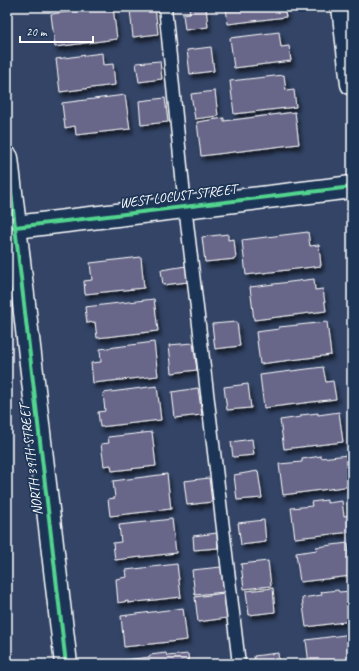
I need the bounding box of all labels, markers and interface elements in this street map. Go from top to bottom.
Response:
scale bar [20,18,93,44]
text: 20 m [26,24,48,40]
street label: WEST LOCUST STREET [119,180,241,212]
street label: NORTH 39TH STREET [15,400,46,516]

